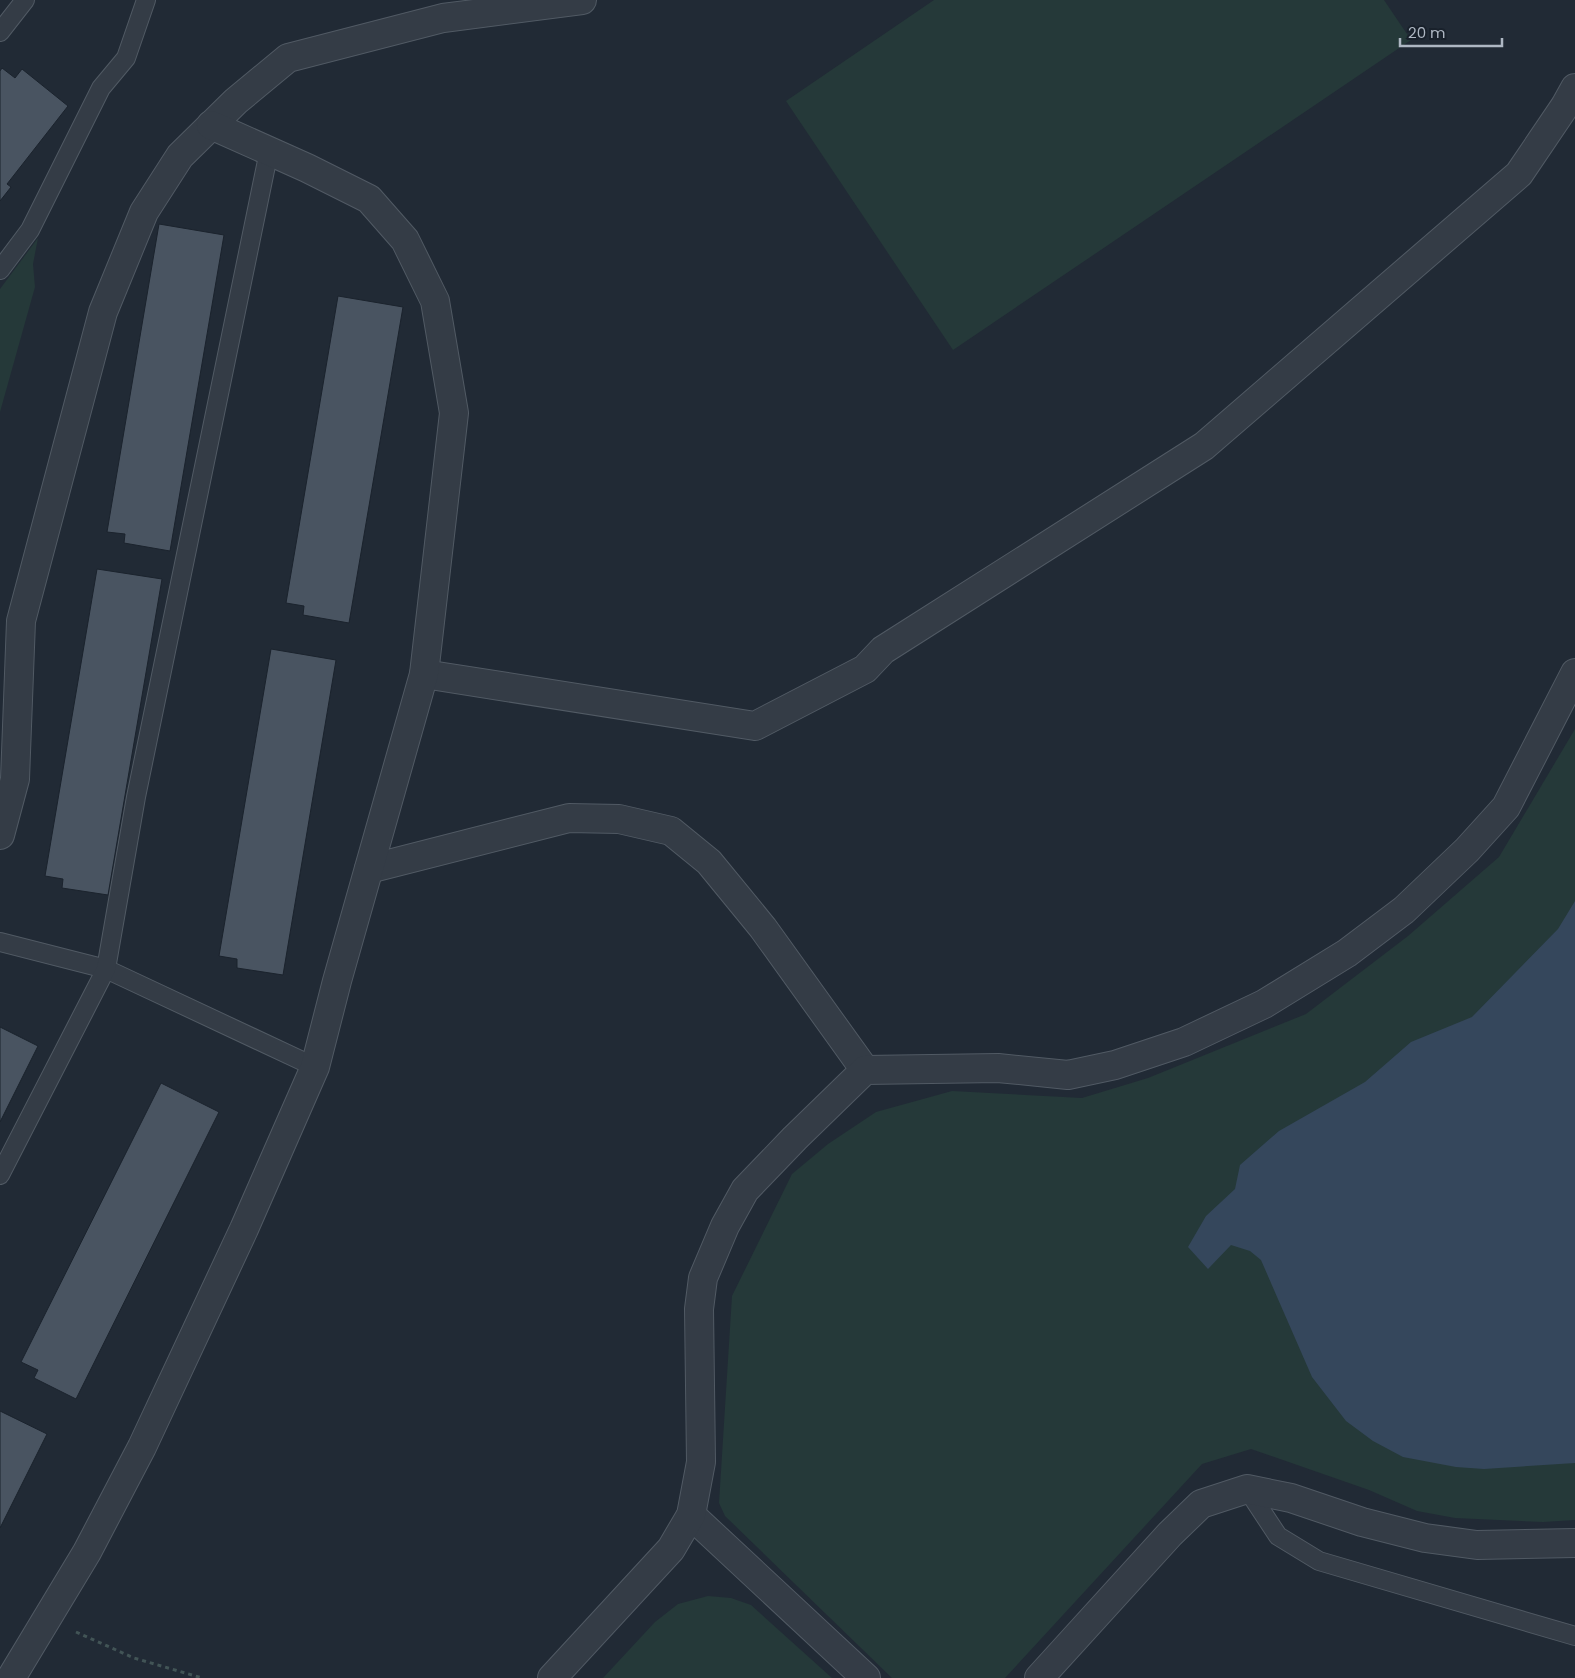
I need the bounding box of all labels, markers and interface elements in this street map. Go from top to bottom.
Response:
scale bar [1400,15,1502,47]
text: 20 m [1408,22,1446,43]

